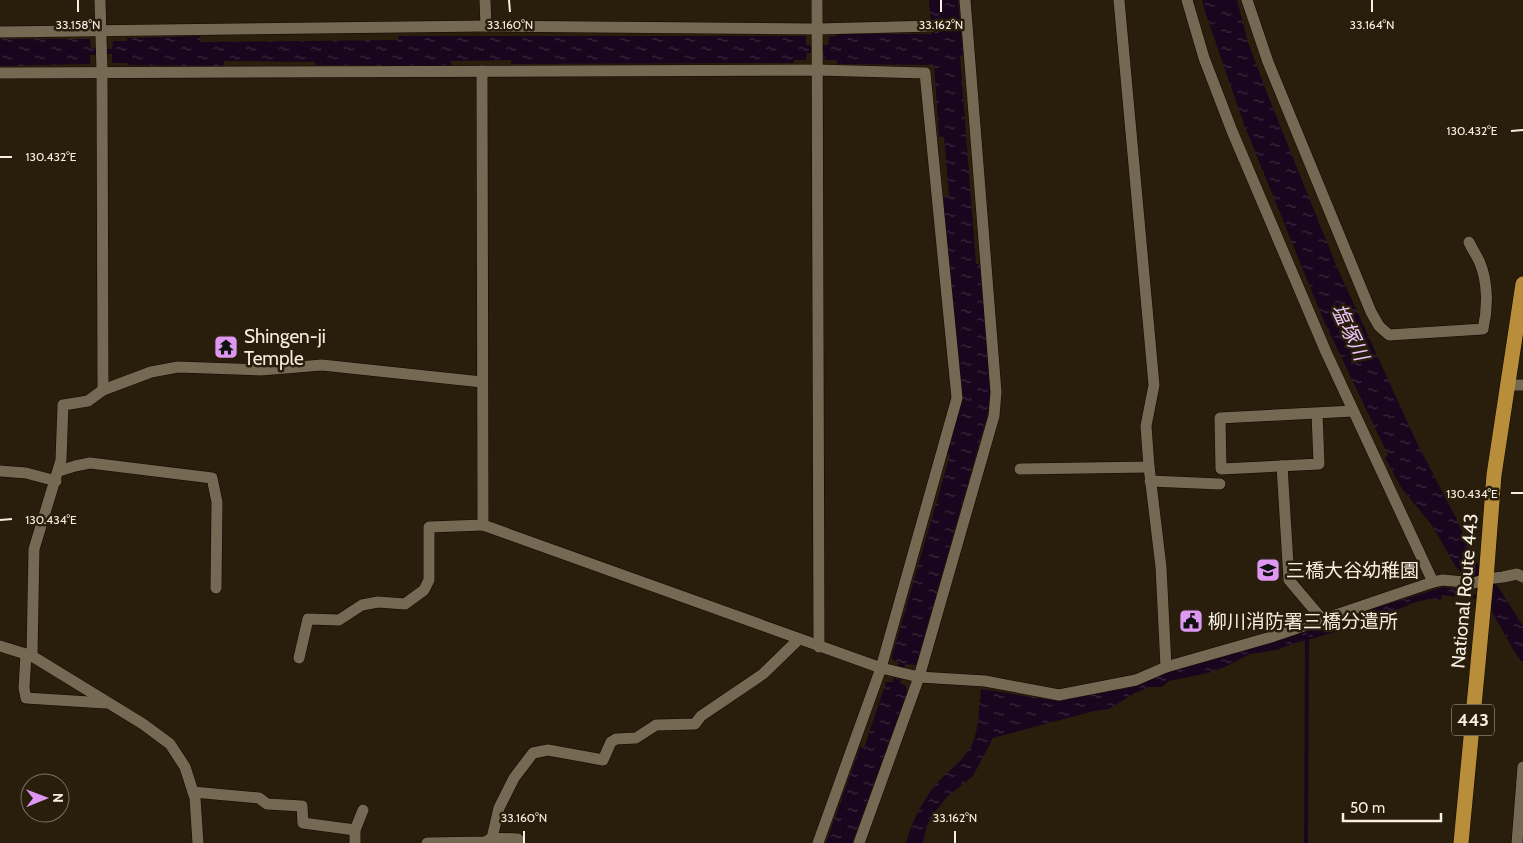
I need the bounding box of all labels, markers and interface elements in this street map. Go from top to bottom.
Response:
text: 33.158°N [56,17,100,32]
text: 33.160°N [487,17,533,32]
text: 33.162°N [919,17,963,32]
text: 33.164°N [1350,17,1394,32]
text: 130.432°E [1447,123,1498,138]
text: 130.432°E [26,149,77,164]
water label: 塩塚川 [1326,300,1374,366]
place label: Shingen-ji Temple [244,325,326,370]
temple icon: Shingen-ji Temple [213,334,239,360]
text: 130.434°E [1446,486,1498,501]
text: 130.434°E [25,512,77,527]
street label: National Route 443 [1446,513,1483,670]
school or university icon: 三橋大谷幼稚園 [1255,557,1281,583]
place label: 三橋大谷幼稚園 [1286,559,1419,582]
public building icon: 柳川消防署三橋分遣所 [1178,608,1204,634]
place label: 柳川消防署三橋分遣所 [1208,610,1398,633]
road number: 443 [1452,704,1494,736]
north arrow [20,773,70,823]
scale bar [1343,790,1440,822]
text: N [49,793,67,803]
text: 50 m [1350,799,1385,817]
text: 33.160°N [501,810,547,825]
text: 33.162°N [933,810,977,825]

